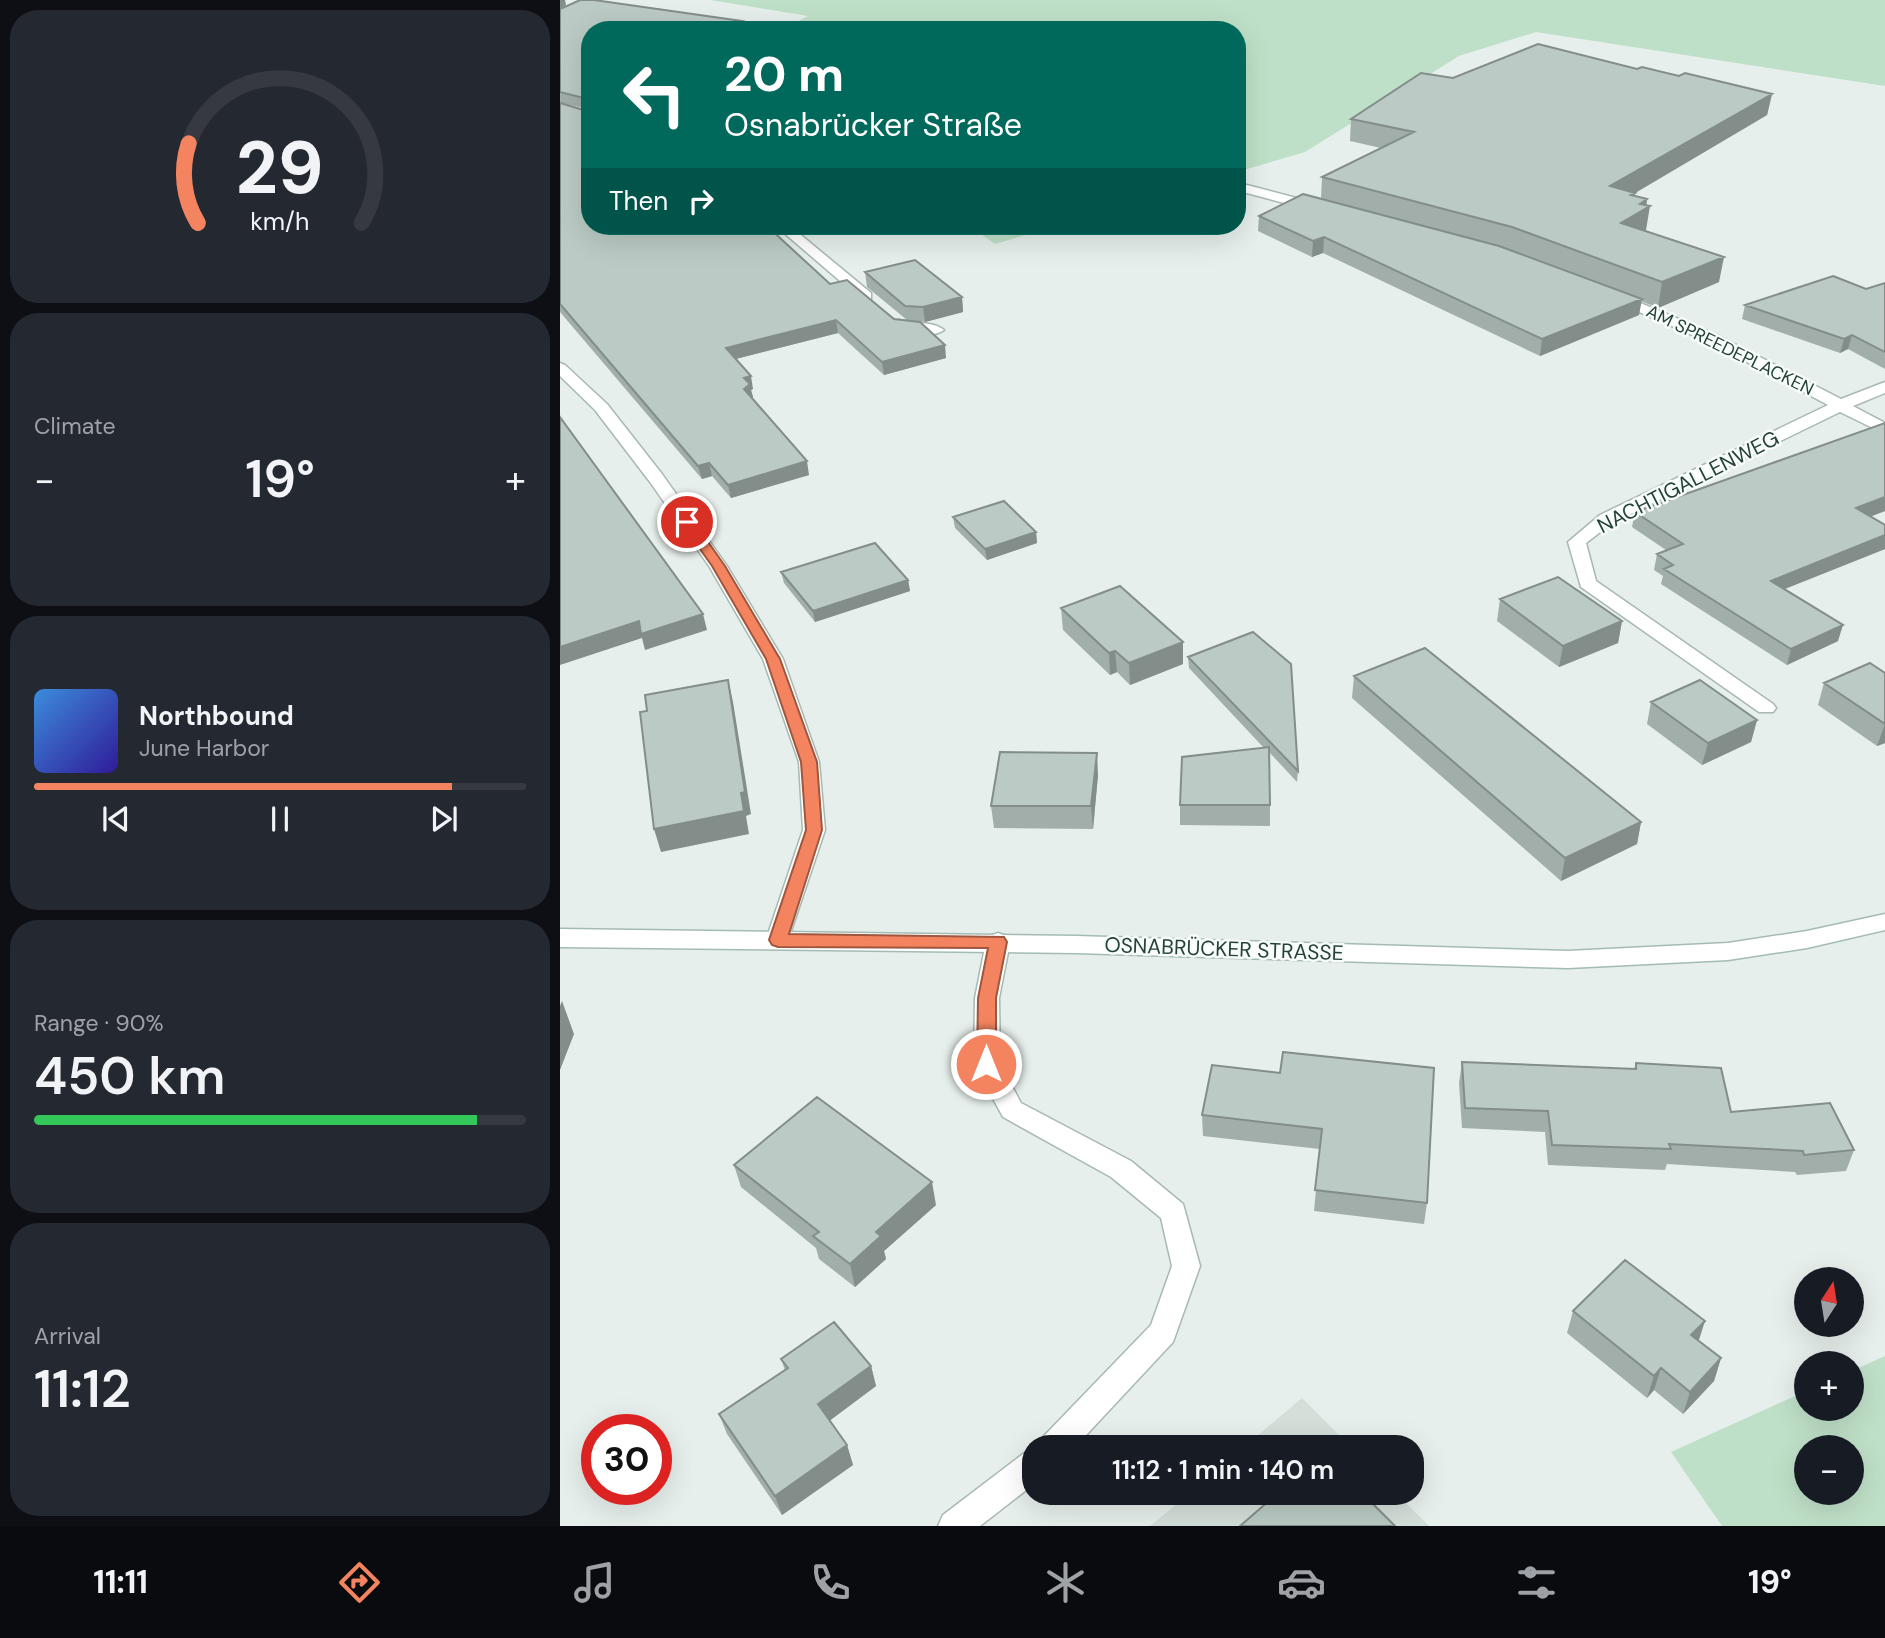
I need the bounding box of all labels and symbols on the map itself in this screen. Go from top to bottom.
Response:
street label: AM SPREEDEPLACKEN [1642,299,1818,401]
street label: NACHTIGALLENWEG [1592,424,1784,540]
pin [657,492,717,552]
street label: OSNABRÜCKER STRASSE [1104,931,1344,967]
position arrow [949,1027,1023,1101]
north arrow [1794,1267,1864,1337]
speed limit sign: 30 [581,1414,672,1505]

